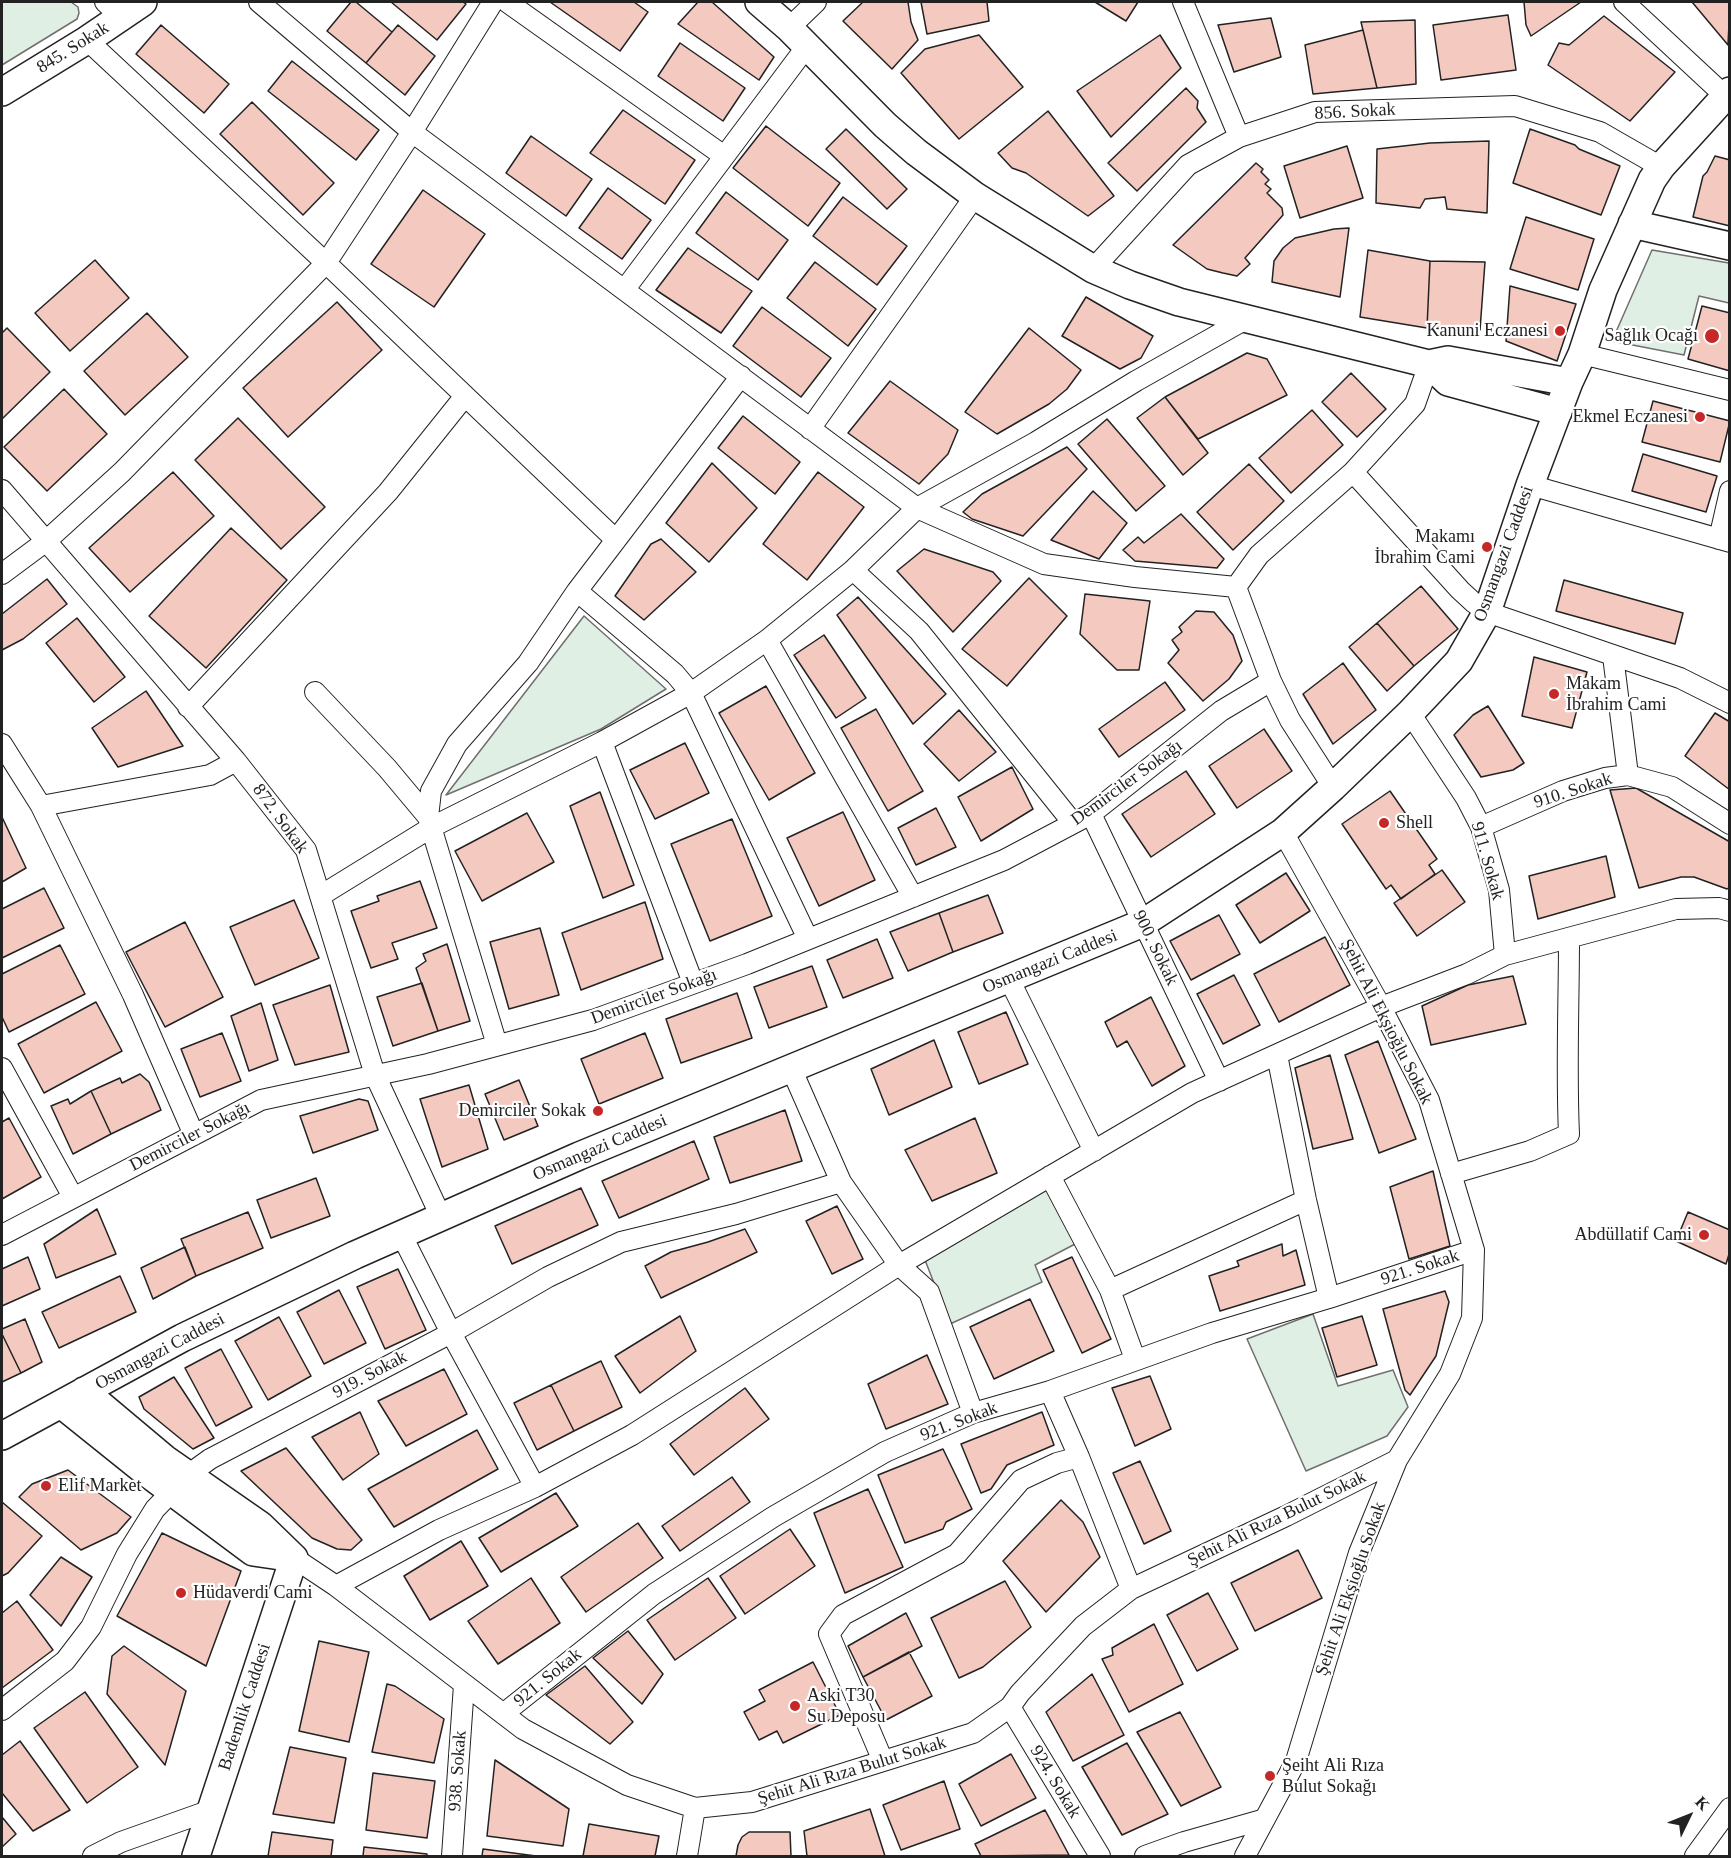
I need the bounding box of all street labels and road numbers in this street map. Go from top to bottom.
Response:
street label: 845. Sokak [33,17,113,79]
street label: 856. Sokak [1314,99,1396,125]
street label: Osmangazi Caddesi [1469,483,1539,625]
street label: Demirciler Sokağı [1067,735,1187,831]
street label: 910. Sokak [1531,768,1615,814]
street label: 872. Sokak [247,780,313,858]
street label: 911. Sokak [1466,819,1508,903]
street label: 900. Sokak [1128,907,1182,989]
street label: Osmangazi Caddesi [979,925,1121,999]
street label: Şehit Ali Ekşioğlu Sokak [1335,936,1437,1108]
street label: Demirciler Sokağı [588,964,720,1030]
street label: Demirciler Sokağı [126,1097,254,1177]
street label: Osmangazi Caddesi [530,1110,670,1186]
street label: 921. Sokak [1378,1245,1462,1291]
street label: Osmangazi Caddesi [92,1309,228,1395]
street label: 919. Sokak [329,1346,411,1404]
street label: 921. Sokak [917,1397,1001,1447]
street label: Şehit Ali Rıza Bulut Sokak [1184,1466,1370,1572]
street label: Şehit Ali Ekşioğlu Sokak [1311,1499,1391,1679]
street label: Bademlik Caddesi [214,1641,276,1773]
street label: 921. Sokak [510,1644,586,1712]
street label: 938. Sokak [444,1730,472,1812]
street label: Şehit Ali Rıza Bulut Sokak [755,1732,949,1810]
street label: 924. Sokak [1025,1742,1085,1822]

